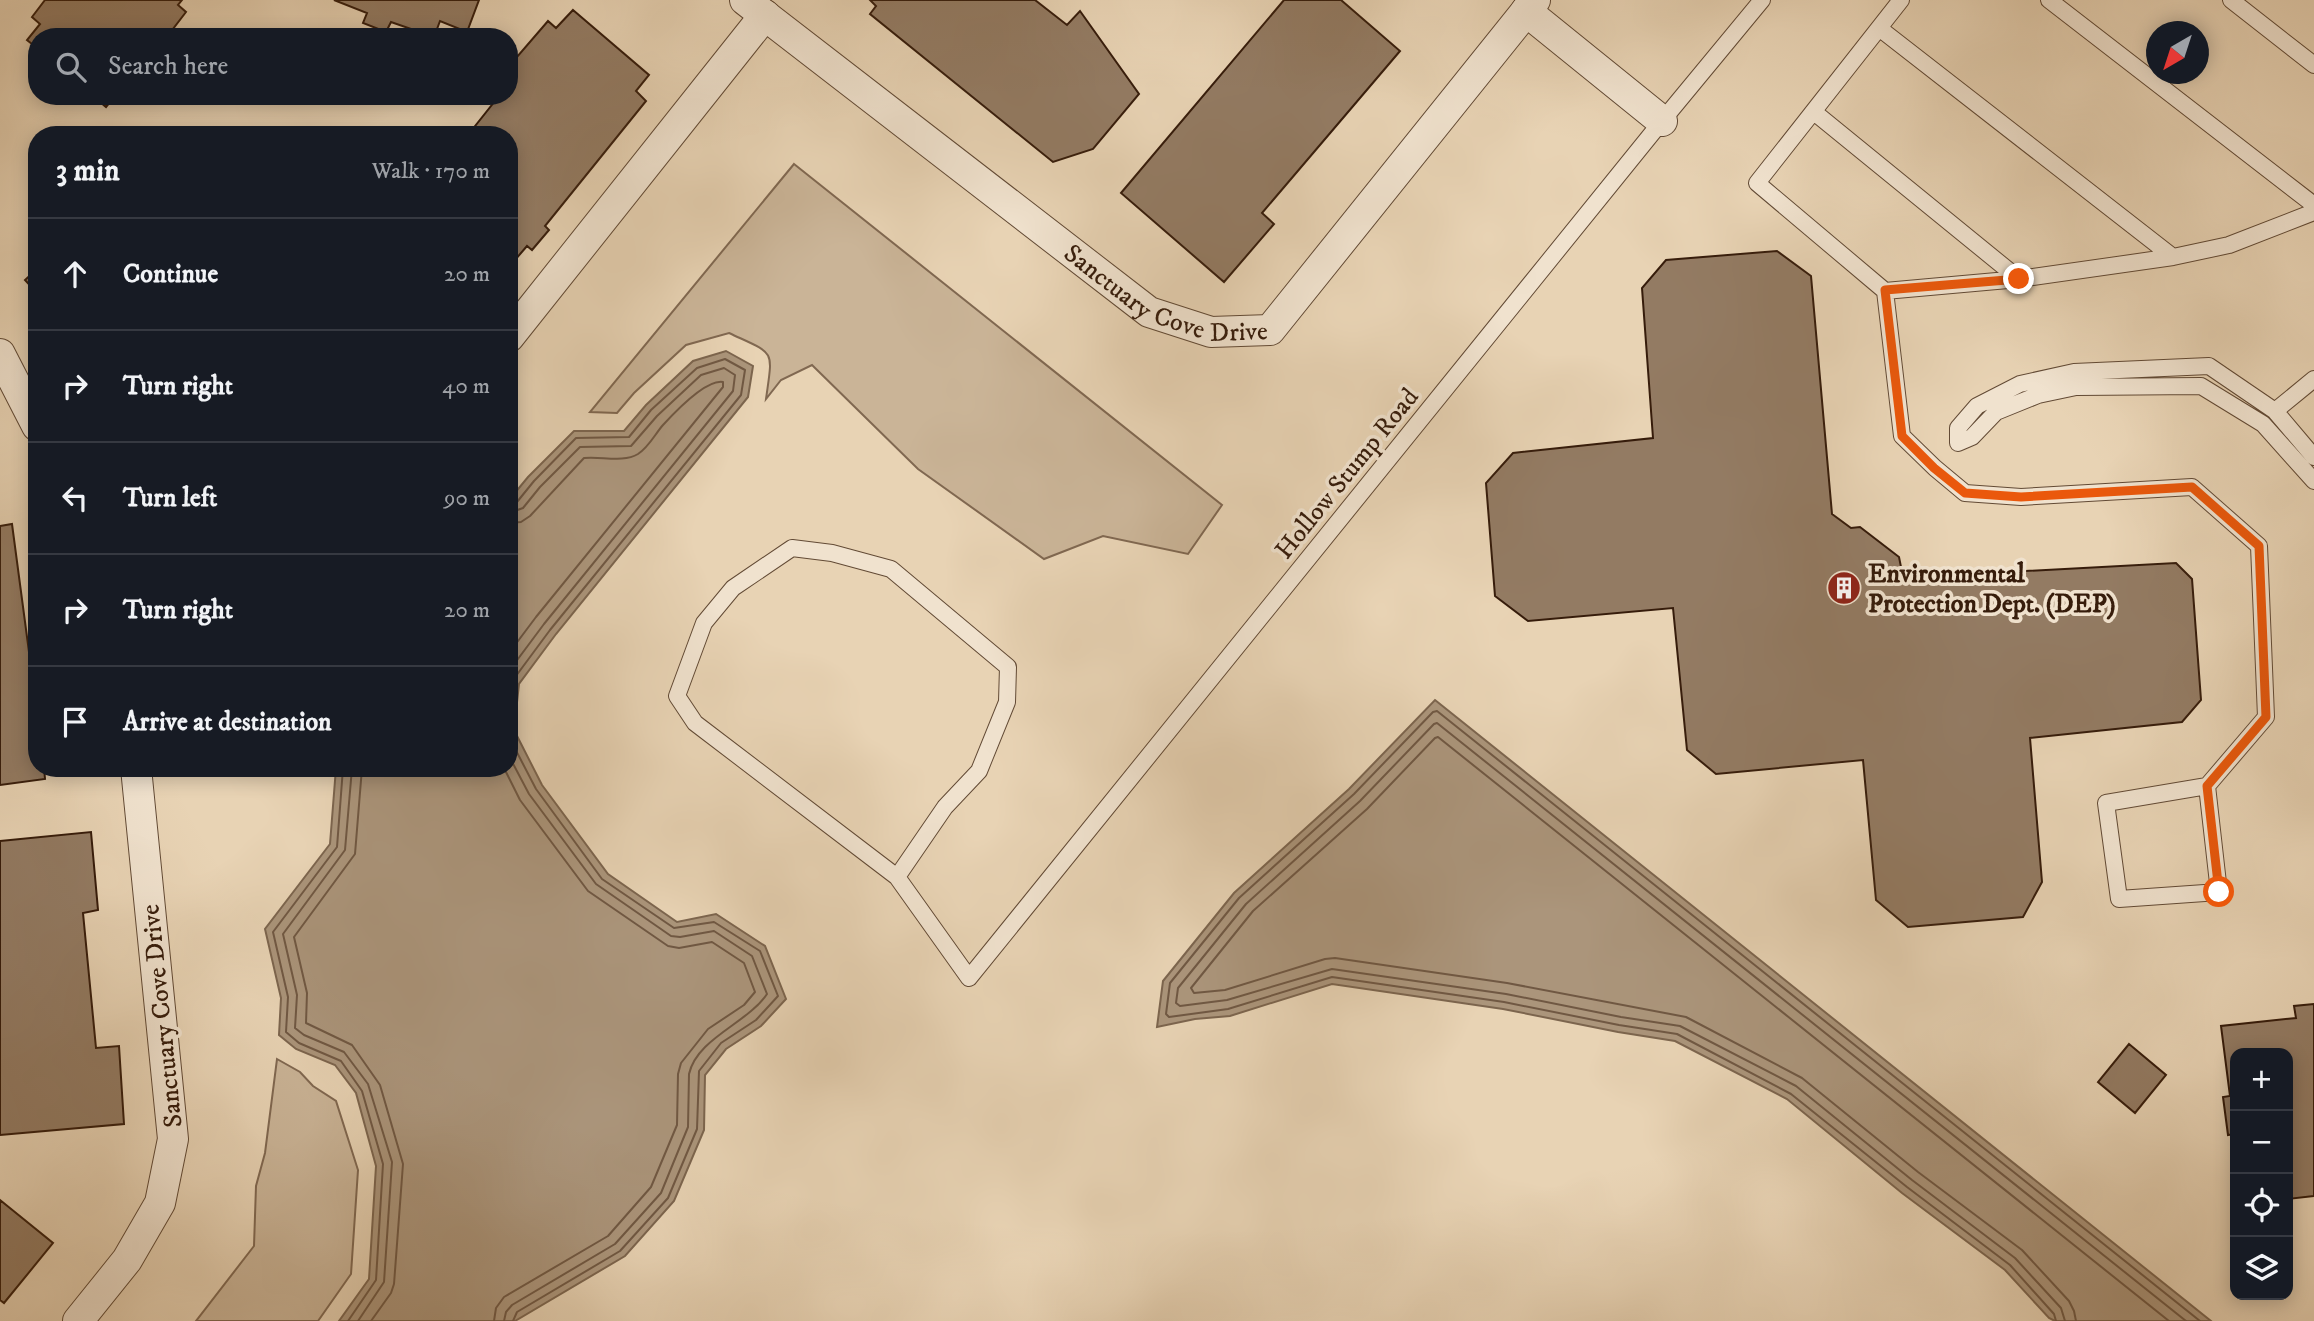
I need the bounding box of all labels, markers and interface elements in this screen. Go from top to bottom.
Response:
north arrow [2146,21,2209,84]
search box [28,28,518,105]
icon: search [52,48,90,86]
text: Search here [108,50,228,83]
text: 3 min [56,153,120,190]
text: Walk · 170 m [372,157,490,186]
street label: Sanctuary Cove Drive [1057,237,1268,350]
icon: ahead [56,255,94,293]
text: Continue [123,258,218,291]
text: 20 m [444,260,490,289]
route end [2003,263,2034,294]
icon: right [56,367,94,405]
text: Turn right [123,370,233,403]
text: 40 m [442,372,490,401]
street label: Hollow Stump Road [1268,382,1426,566]
icon: left [56,479,94,517]
text: Turn left [123,482,217,515]
text: 90 m [444,484,490,513]
place label: Environmental Protection Dept. (DEP) [1868,558,2116,621]
building icon: Environmental Protection Dept. (DEP) [1825,569,1863,607]
icon: right [56,591,94,629]
text: Turn right [123,594,233,627]
text: 20 m [444,596,490,625]
icon: arrive [56,703,94,741]
text: Arrive at destination [123,706,332,739]
route start [2203,876,2234,907]
street label: Sanctuary Cove Drive [134,903,191,1129]
map controls [2230,1048,2293,1300]
button: + [2230,1048,2293,1111]
button: − [2230,1111,2293,1174]
button: locate [2230,1174,2293,1237]
button: layers [2230,1237,2293,1300]

